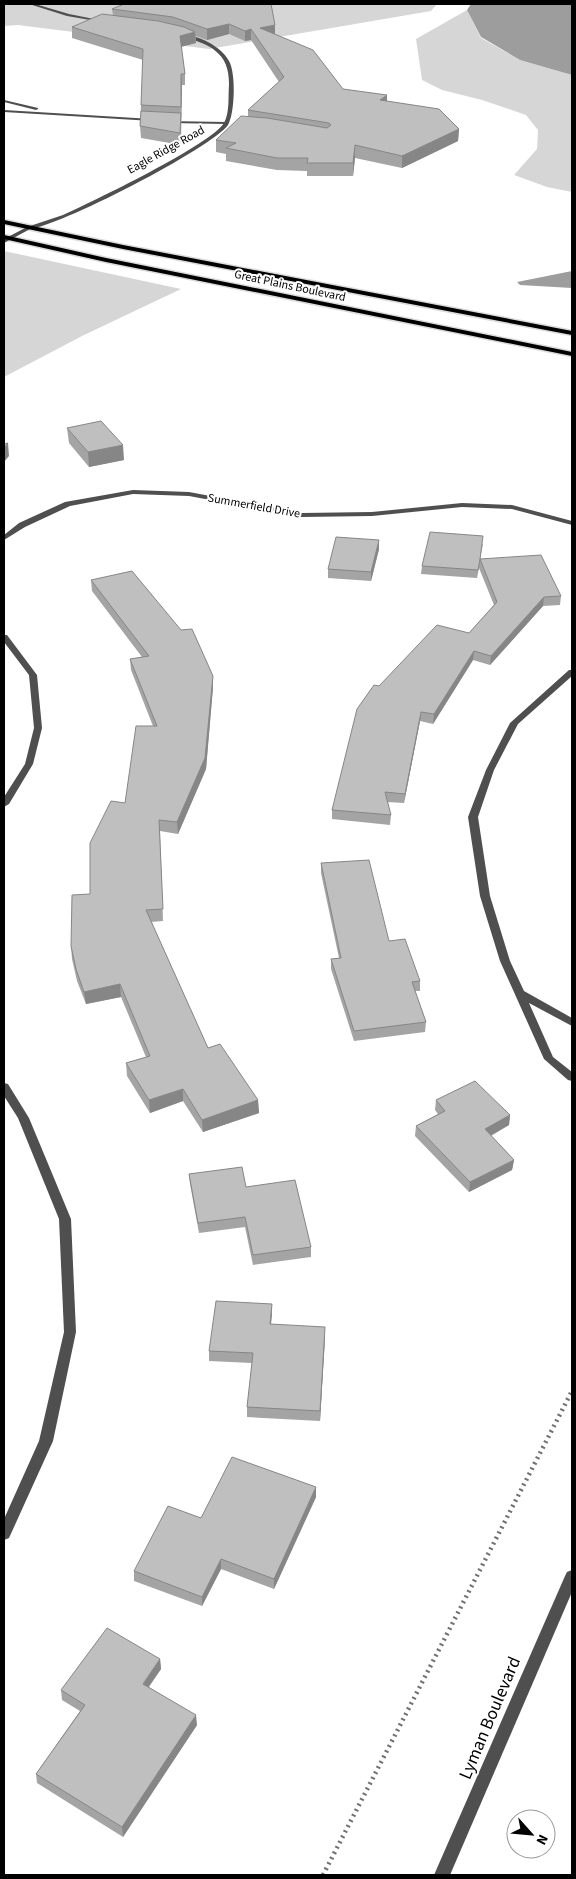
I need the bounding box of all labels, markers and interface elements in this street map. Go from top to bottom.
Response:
street label: Eagle Ridge Road [124,122,208,178]
street label: Great Plains Boulevard [233,266,347,306]
street label: Summerfield Drive [206,490,302,522]
street label: Lyman Boulevard [453,1653,527,1783]
north arrow [506,1809,556,1859]
text: N [531,1831,553,1848]

